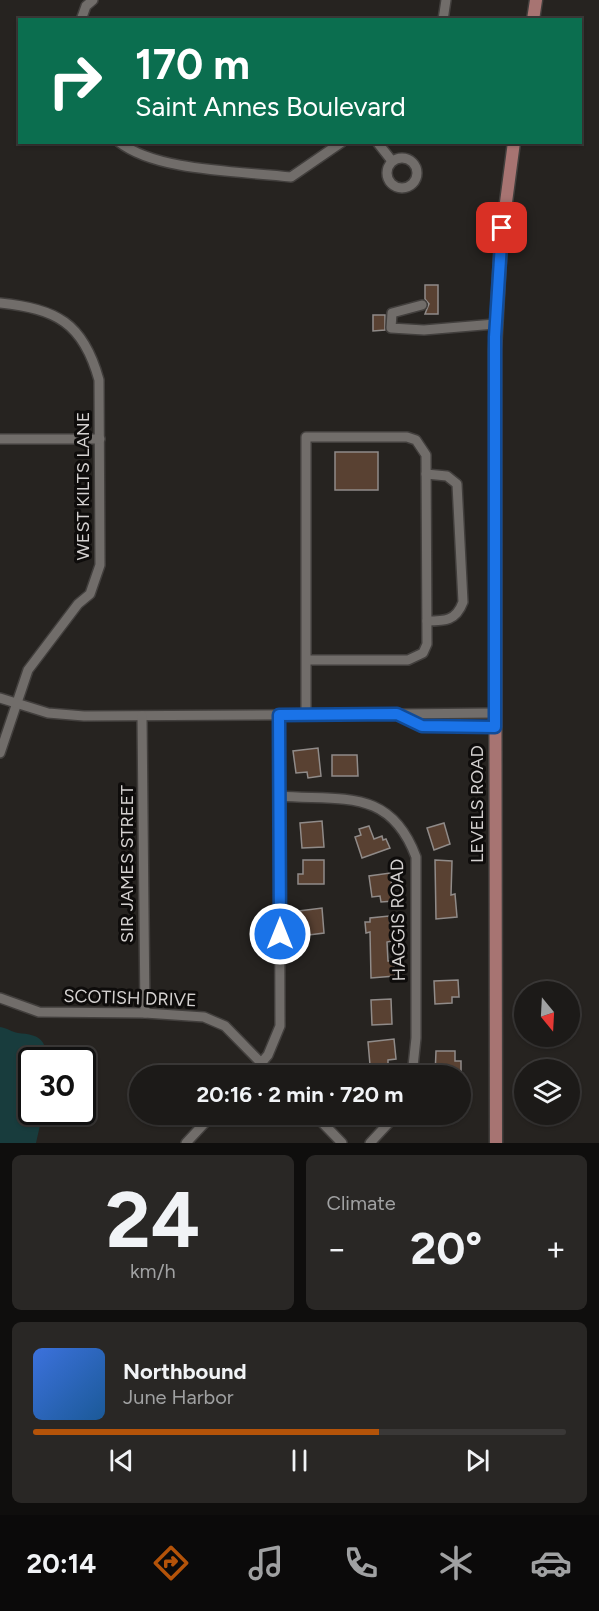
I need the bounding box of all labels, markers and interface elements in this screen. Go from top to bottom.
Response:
text: 170 m [135,39,250,90]
icon: right [36,42,114,120]
text: Saint Annes Boulevard [135,90,406,123]
pin [476,202,527,253]
icon: arrive [485,211,518,244]
street label: WEST KILTS LANE [72,412,94,560]
street label: LEVELS ROAD [466,745,488,863]
street label: SIR JAMES STREET [116,785,138,943]
street label: HAGGIS ROAD [386,859,410,981]
position arrow [248,902,312,966]
north arrow [514,981,580,1047]
map controls [514,981,580,1125]
street label: SCOTISH DRIVE [63,985,197,1011]
speed limit sign: 30 [18,1047,96,1125]
button: layers [514,1059,580,1125]
text: 20:16 · 2 min · 720 m [196,1081,404,1108]
text: 24 [105,1173,200,1267]
text: Climate [327,1191,396,1215]
text: 20° [410,1221,482,1275]
text: − [327,1229,347,1268]
text: + [545,1229,566,1268]
text: km/h [130,1259,176,1283]
text: Northbound [123,1358,247,1385]
text: June Harbor [123,1385,234,1409]
icon: previous [105,1444,138,1477]
icon: pause [283,1444,316,1477]
icon: next [461,1444,494,1477]
icon: directions [150,1542,192,1584]
icon: music [245,1542,287,1584]
icon: phone [340,1542,382,1584]
icon: climate [435,1542,477,1584]
icon: car [530,1542,572,1584]
text: 20:14 [27,1547,96,1580]

